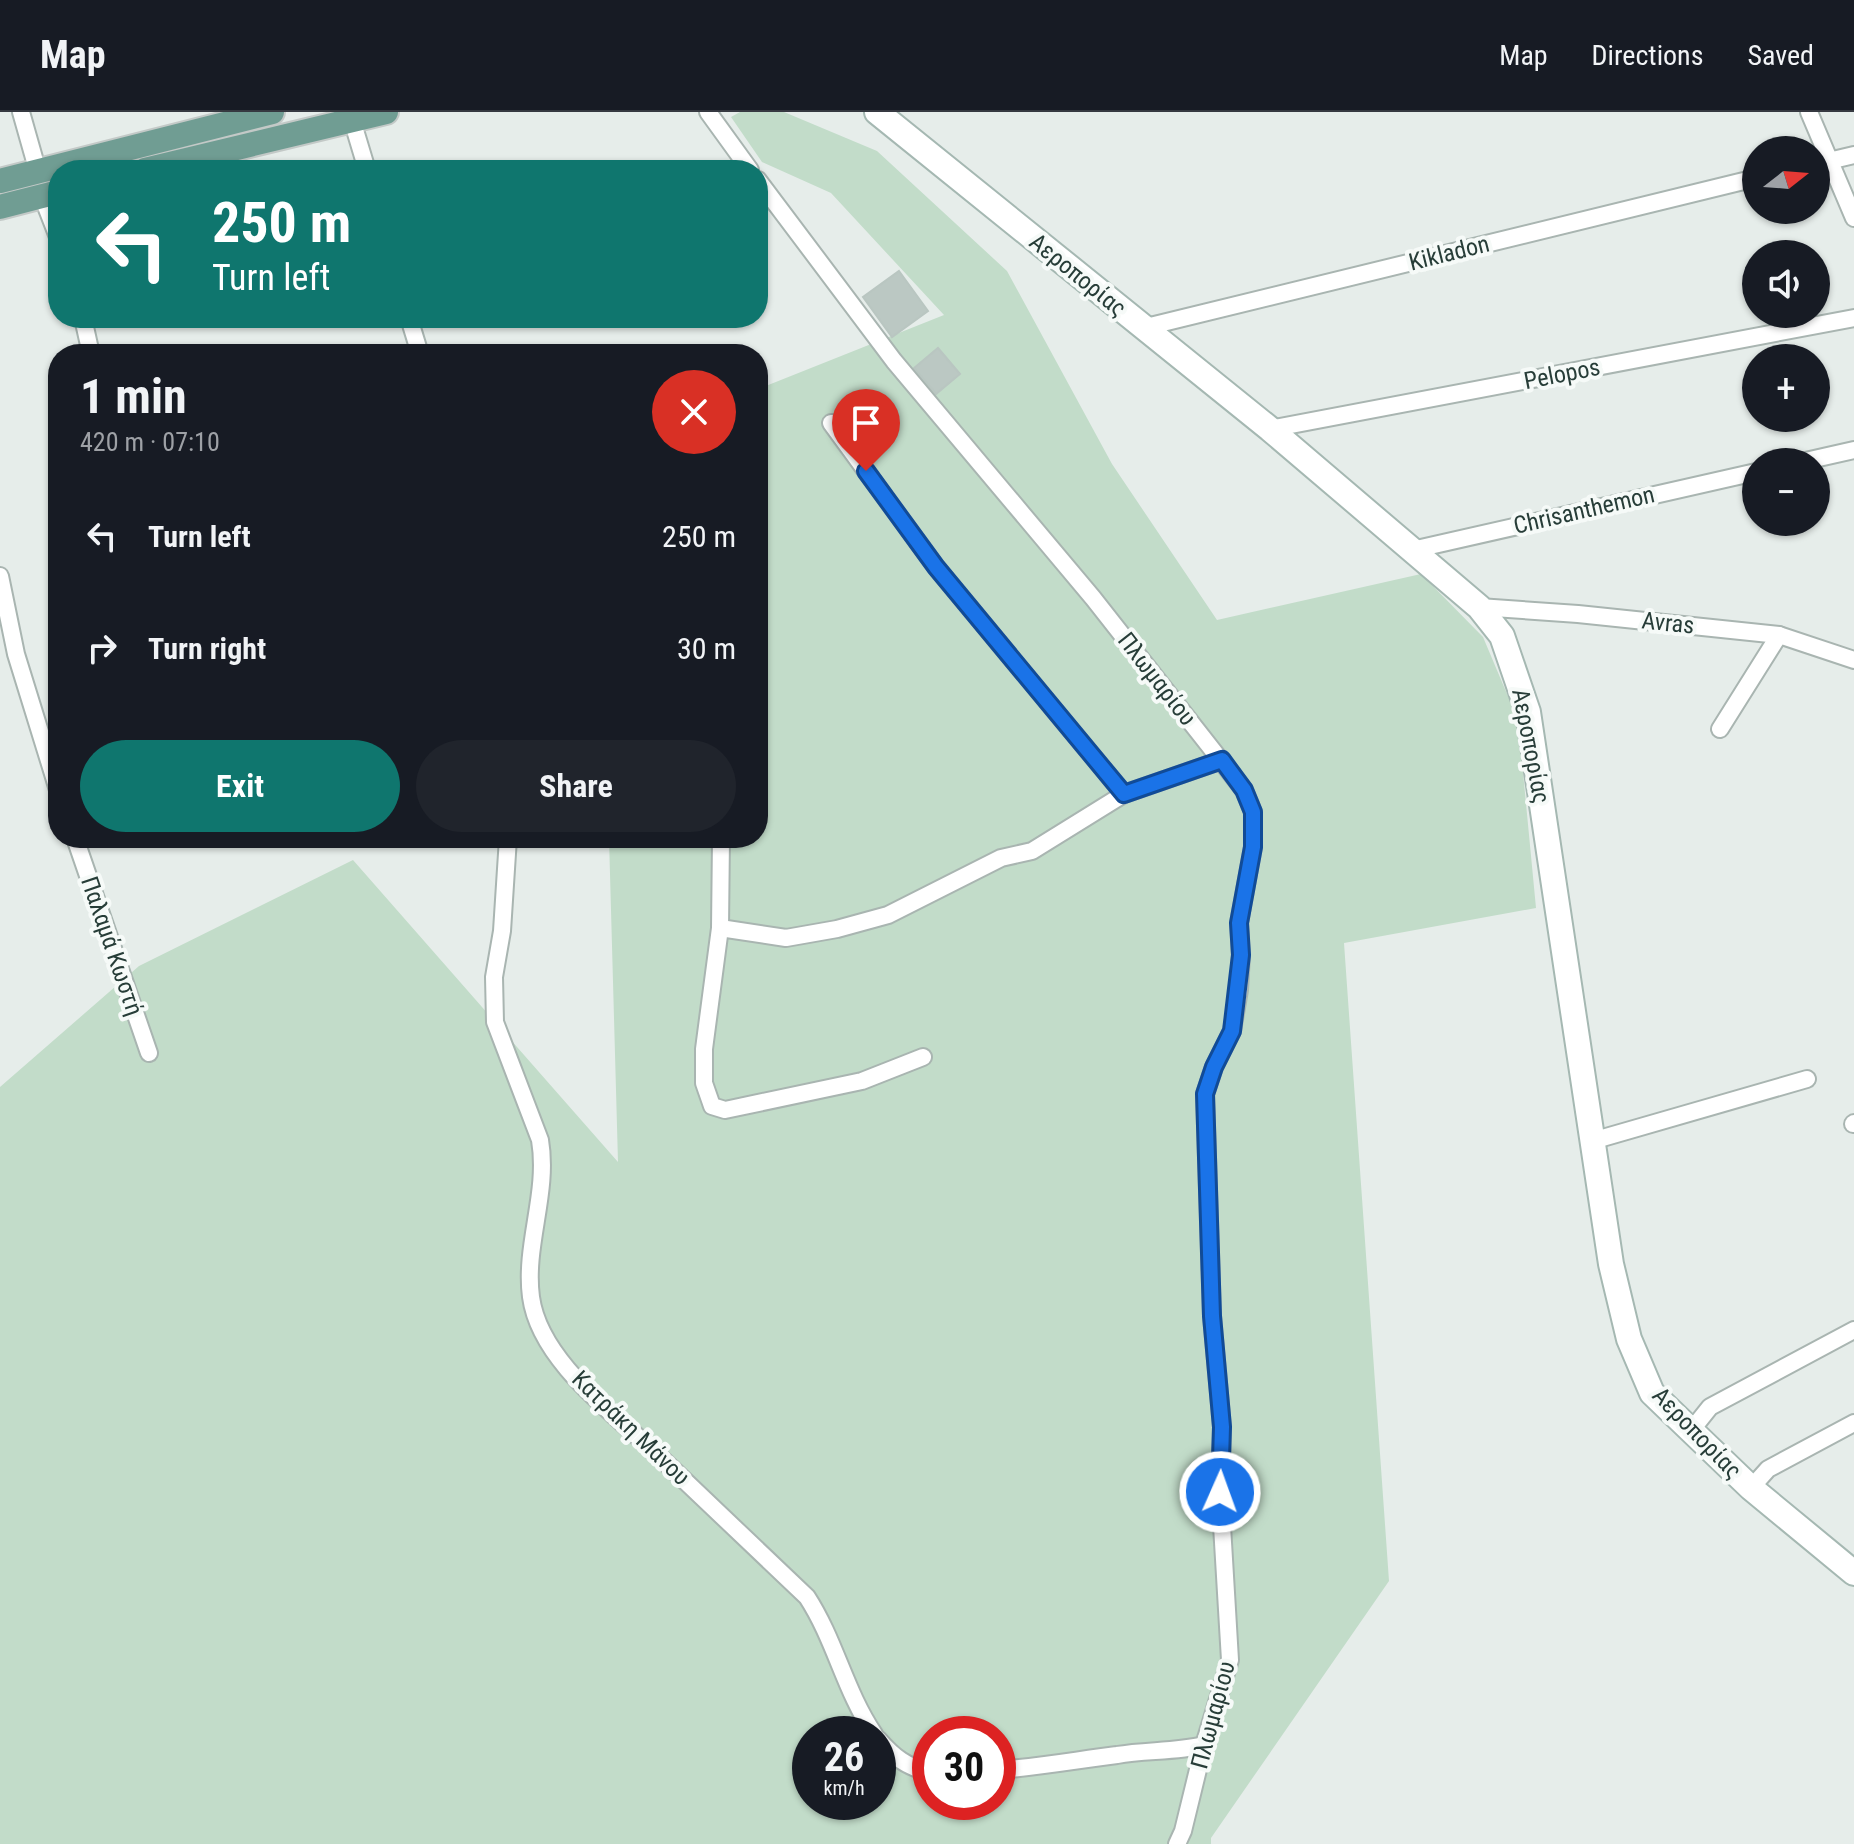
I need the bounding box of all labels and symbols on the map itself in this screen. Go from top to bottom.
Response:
north arrow [1742,136,1830,224]
street label: Αεροπορίας [1024,228,1132,322]
street label: Kikladon [1406,229,1492,277]
street label: Pelopos [1522,353,1602,395]
pin [832,389,900,471]
street label: Chrisanthemon [1511,480,1657,540]
street label: Avras [1640,606,1696,640]
street label: Πλωμαρίου [1112,627,1202,731]
street label: Αεροπορίας [1506,686,1556,806]
street label: Παλαμά Κωστή [75,873,149,1019]
street label: Κατράκη Μάνου [566,1365,696,1491]
street label: Αεροπορίας [1647,1382,1747,1484]
position arrow [1178,1450,1262,1534]
street label: Πλωμαρίου [1185,1658,1241,1772]
speed limit sign: 30 [912,1716,1016,1820]

